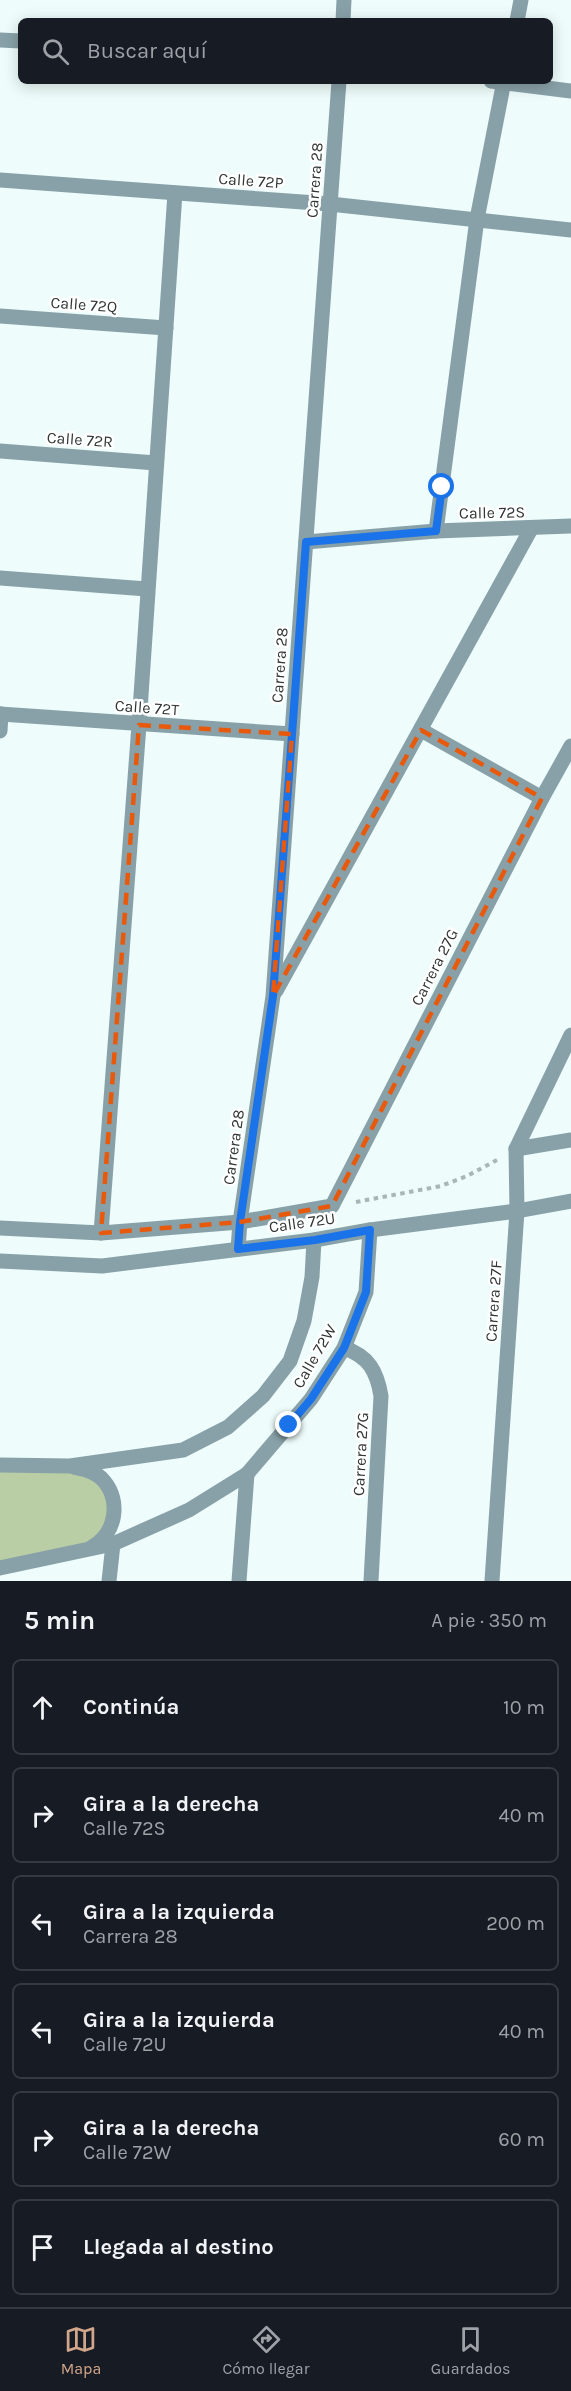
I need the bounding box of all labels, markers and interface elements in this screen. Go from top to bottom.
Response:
search box [18,18,553,84]
icon: search [39,35,72,68]
text: Buscar aquí [87,38,207,64]
street label: Carrera 28 [302,142,327,219]
street label: Calle 72P [218,169,284,192]
street label: Calle 72Q [50,293,118,316]
street label: Calle 72R [46,428,114,451]
route start [428,473,454,499]
street label: Calle 72S [459,502,525,523]
street label: Carrera 28 [267,627,292,704]
street label: Calle 72T [114,696,180,719]
street label: Carrera 27G [407,926,462,1009]
street label: Carrera 28 [219,1108,248,1186]
street label: Calle 72U [268,1208,336,1237]
street label: Carrera 27F [481,1259,506,1343]
street label: Calle 72W [289,1320,341,1392]
route end [275,1411,301,1437]
street label: Carrera 27G [349,1412,372,1496]
text: 5 min [24,1605,95,1636]
text: A pie · 350 m [431,1609,547,1632]
icon: ahead [26,1691,59,1724]
text: Continúa [83,1694,179,1720]
text: 10 m [503,1696,545,1719]
text: Gira a la derecha [83,1791,259,1817]
icon: right [26,1799,59,1832]
text: 40 m [499,1804,545,1827]
text: Calle 72S [83,1817,166,1840]
text: Gira a la izquierda [83,1899,275,1925]
icon: left [26,1907,59,1940]
text: 200 m [486,1912,545,1935]
text: Carrera 28 [83,1925,178,1948]
text: Gira a la izquierda [83,2007,275,2033]
icon: left [26,2015,59,2048]
text: 40 m [499,2020,545,2043]
text: Calle 72U [83,2033,167,2056]
text: Gira a la derecha [83,2115,259,2141]
icon: right [26,2123,59,2156]
text: 60 m [498,2128,545,2151]
text: Calle 72W [83,2141,171,2164]
icon: arrive [26,2231,59,2264]
text: Llegada al destino [83,2234,274,2260]
tab: Mapa [61,2323,101,2378]
tab: Cómo llegar [223,2323,309,2378]
tab: Guardados [431,2323,510,2378]

